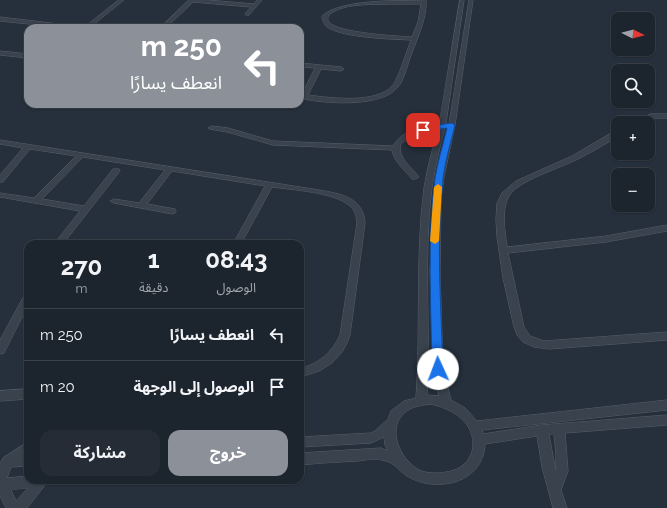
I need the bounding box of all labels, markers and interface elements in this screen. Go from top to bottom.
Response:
north arrow [611,12,655,56]
map controls [611,12,655,212]
text: 250 m [141,30,222,63]
icon: left [236,40,288,92]
button: search [611,64,655,108]
text: انعطف يسارًا [130,72,222,93]
pin [406,113,440,147]
button: + [611,116,655,160]
icon: arrive [412,119,434,141]
button: − [611,168,655,212]
text: 1 [148,245,160,274]
text: 08:43 [205,245,267,274]
text: 270 [61,252,102,281]
text: دقيقة [139,280,169,295]
text: الوصول [217,280,256,295]
text: m [76,281,87,296]
icon: left [266,324,288,346]
text: 250 m [40,326,83,344]
text: انعطف يسارًا [170,326,254,344]
position arrow [417,348,459,390]
icon: arrive [266,376,288,398]
text: 20 m [40,378,75,396]
text: الوصول إلى الوجهة [134,378,254,396]
button: مشاركة [40,430,160,476]
button: خروج [168,430,288,476]

